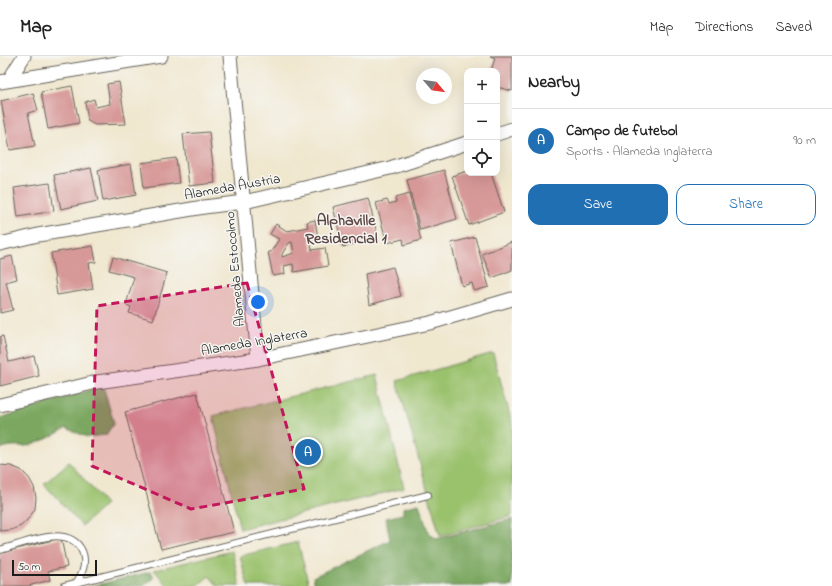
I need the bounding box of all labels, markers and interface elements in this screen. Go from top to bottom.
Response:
text: Map [20,14,52,41]
text: Map [650,17,673,38]
text: Directions [695,17,753,38]
text: Saved [775,17,812,38]
north arrow [416,68,452,104]
map controls [464,68,500,176]
button: + [464,68,500,104]
text: Nearby [528,70,580,95]
button: − [464,104,500,140]
text: Campo de futebol [566,120,678,142]
text: A [537,131,545,150]
text: 90 m [793,131,816,150]
button: locate [464,140,500,176]
text: Sports · Alameda Inglaterra [566,142,712,161]
street label: Alameda Áustria [182,168,282,206]
button: Save [528,184,668,225]
button: Share [676,184,816,225]
district label: Alphaville Residencial 1 [304,209,388,251]
street label: Alameda Estocolmo [220,210,251,327]
your location [248,292,268,312]
street label: Alameda Inglaterra [199,323,309,363]
pin: A [295,437,321,467]
scale bar [12,558,97,577]
text: 50 m [18,559,40,575]

